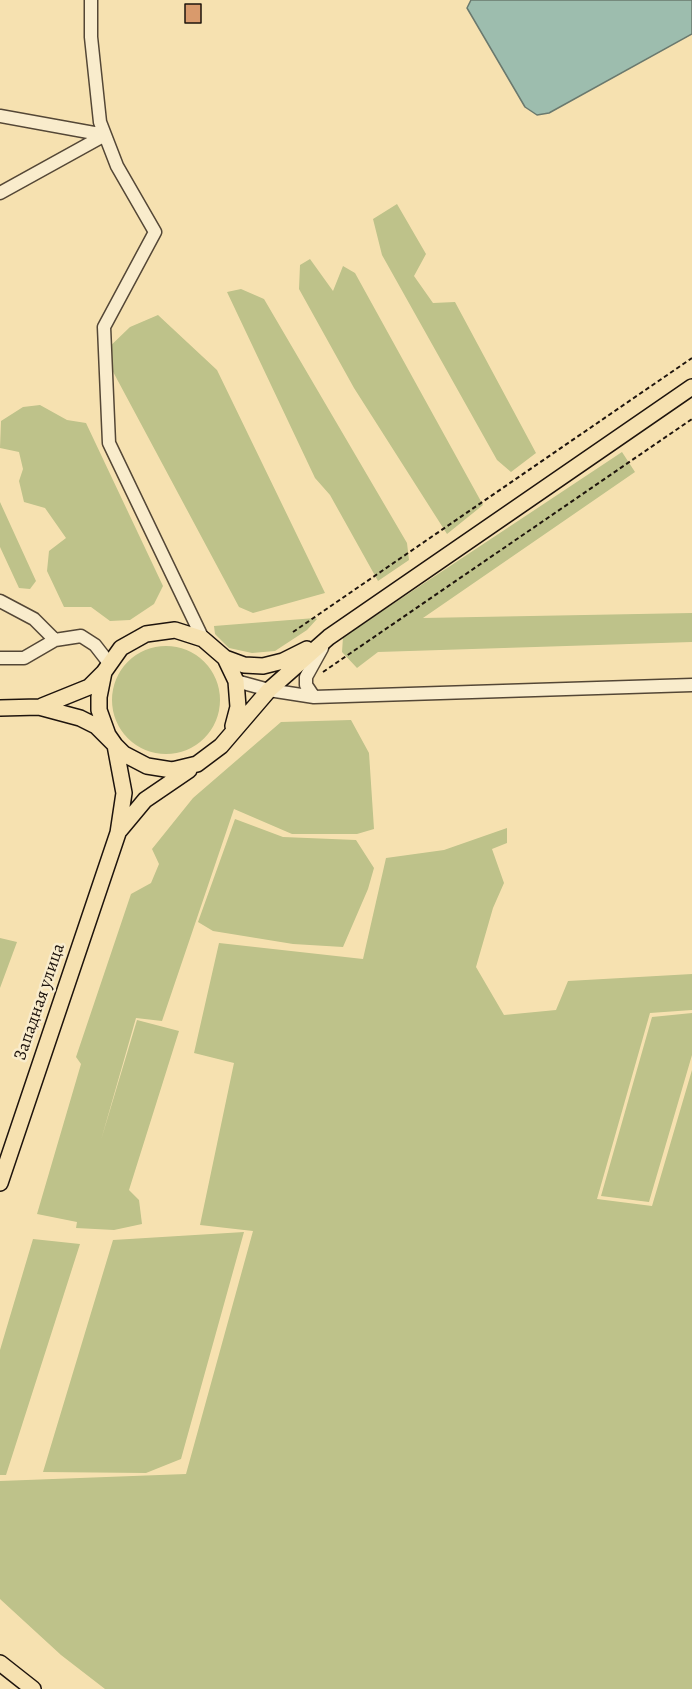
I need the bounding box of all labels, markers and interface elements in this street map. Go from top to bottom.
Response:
street label: Западная улица [10,941,70,1063]

